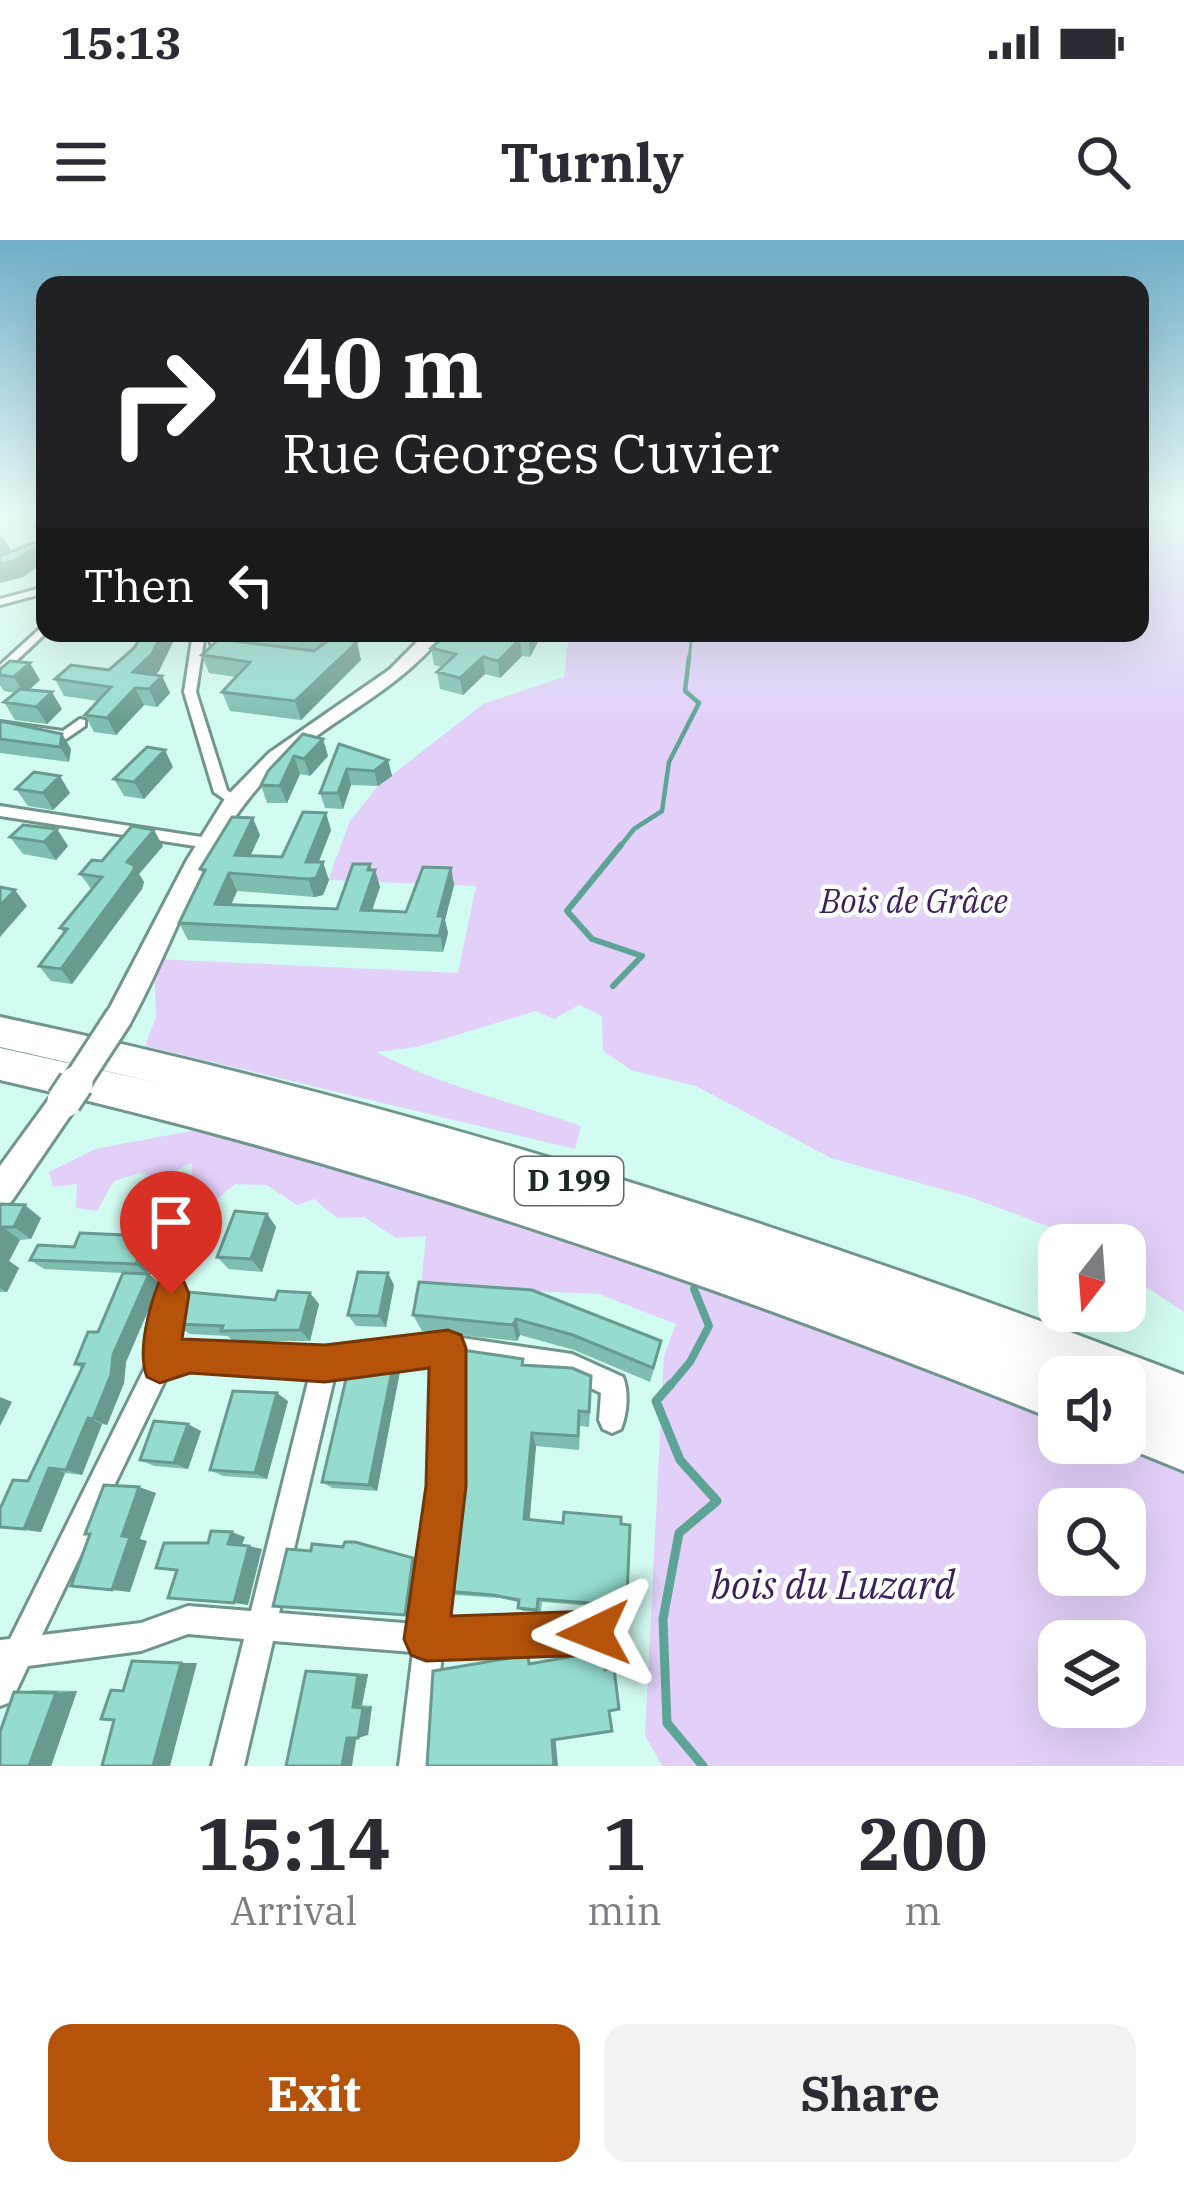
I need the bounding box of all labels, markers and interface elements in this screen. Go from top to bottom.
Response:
text: 15:13 [60,13,182,71]
text: Turnly [500,127,684,197]
icon: menu [48,129,114,195]
icon: search [1070,129,1136,195]
text: 40 m [282,312,484,421]
icon: right [84,324,240,480]
text: Rue Georges Cuvier [282,418,779,488]
icon: left [218,552,284,618]
text: Then [84,556,194,614]
park label: Bois de Grâce [819,879,1008,922]
road number: D 199 [515,1157,623,1205]
pin [120,1171,222,1294]
icon: arrive [138,1189,204,1255]
north arrow [1038,1224,1146,1332]
map controls [1038,1224,1146,1728]
button: sound [1038,1356,1146,1464]
button: search [1038,1488,1146,1596]
park label: bois du Luzard [711,1559,956,1610]
position arrow [531,1570,657,1696]
button: layers [1038,1620,1146,1728]
text: 15:14 [196,1796,391,1890]
text: 1 [603,1796,646,1890]
text: 200 [858,1796,988,1890]
text: Arrival [230,1885,357,1936]
text: min [587,1885,662,1936]
text: m [904,1885,941,1936]
button: Exit [48,2024,580,2162]
button: Share [604,2024,1136,2162]

